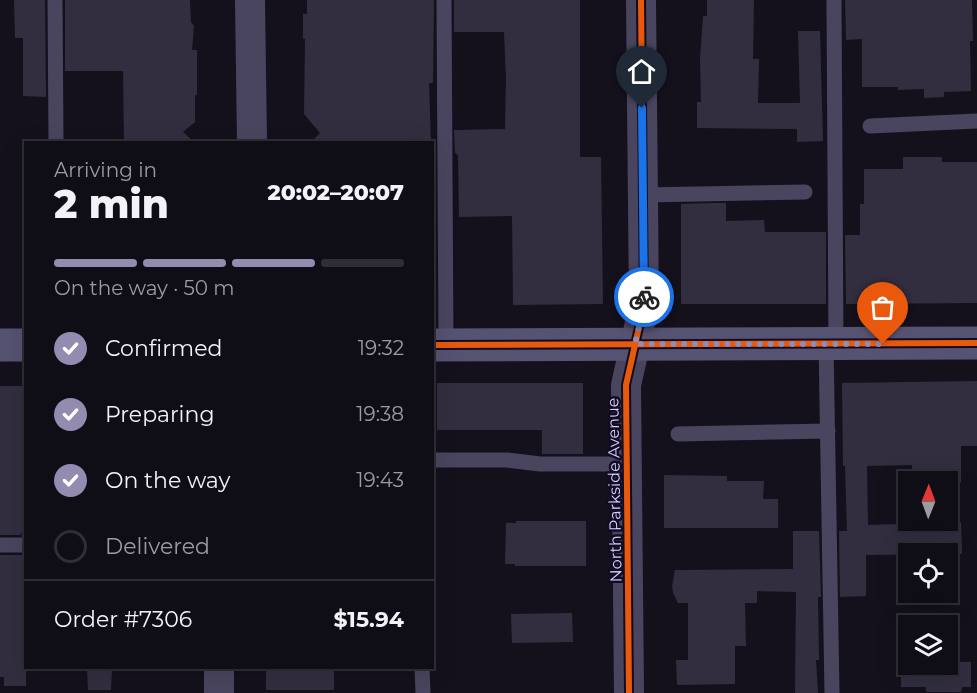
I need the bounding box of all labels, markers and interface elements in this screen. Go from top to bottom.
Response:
pin [616,46,667,108]
icon: home [625,55,658,88]
text: Arriving in [54,158,157,182]
text: 20:02–20:07 [267,179,404,206]
text: 2 min [54,180,169,228]
courier [614,267,674,327]
text: On the way · 50 m [54,276,234,300]
icon: bike [628,281,661,314]
pin [857,282,908,344]
icon: bag [866,291,899,324]
icon: check [54,332,87,365]
text: Confirmed [105,335,222,362]
text: 19:32 [358,336,404,360]
street label: North Parkside Avenue [603,397,626,582]
icon: check [54,398,87,431]
text: Preparing [105,401,214,428]
text: 19:38 [356,402,404,426]
icon: check [54,464,87,497]
text: On the way [105,467,230,494]
text: 19:43 [356,468,404,492]
north arrow [898,471,958,531]
map controls [898,471,958,675]
text: Delivered [105,533,210,560]
button: locate [898,543,958,603]
text: Order #7306 [54,606,192,633]
text: $15.94 [334,606,404,633]
button: layers [898,615,958,675]

